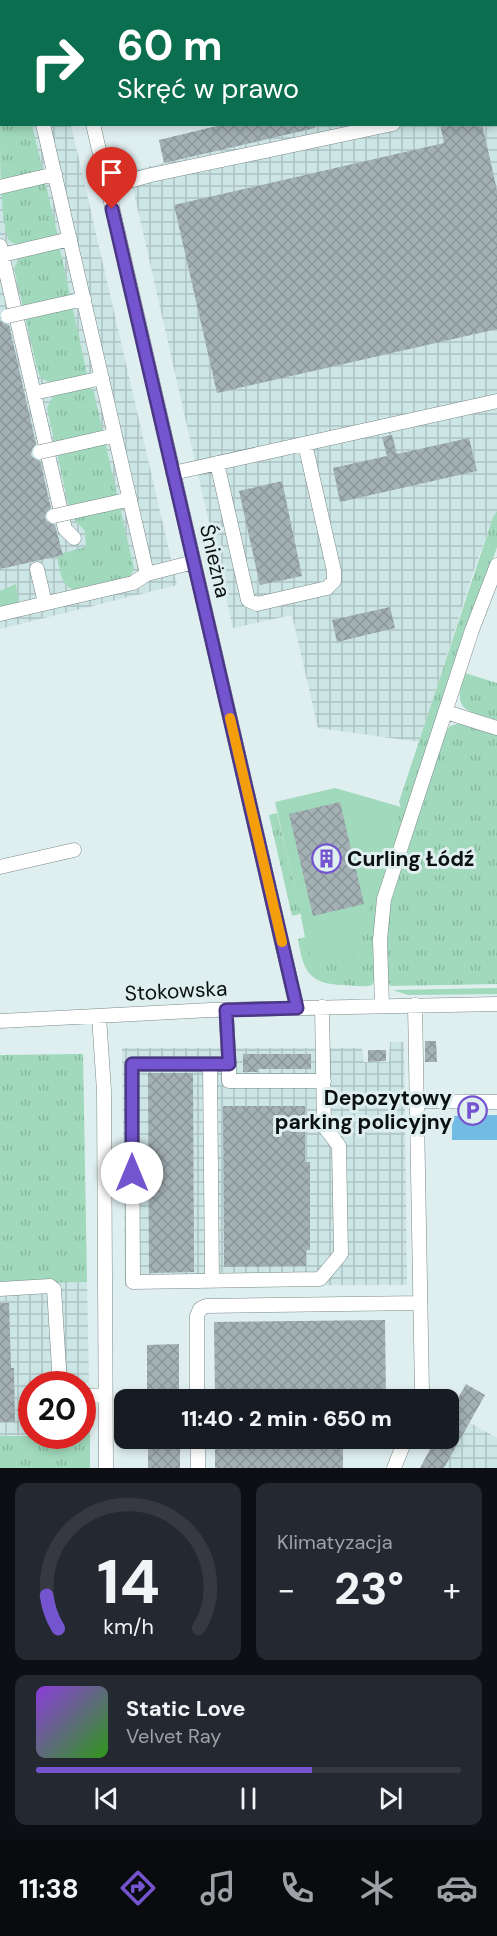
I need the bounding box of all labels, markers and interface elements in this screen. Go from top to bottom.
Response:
text: 60 m [117,18,223,73]
icon: right [18,24,96,102]
text: Skręć w prawo [117,71,299,106]
pin [86,147,137,209]
icon: arrive [95,156,128,189]
street label: Śnieżna [193,522,237,600]
building icon: Curling Łódź [310,843,342,875]
place label: Curling Łódź [347,845,474,873]
street label: Stokowska [124,974,228,1008]
place label: Depozytowy parking policyjny [275,1084,452,1136]
parking icon: Depozytowy parking policyjny [457,1094,489,1126]
position arrow [100,1141,164,1205]
speed limit sign: 20 [18,1371,96,1449]
text: 11:40 · 2 min · 650 m [181,1404,392,1433]
text: Klimatyzacja [277,1529,393,1555]
text: 14 [96,1541,160,1622]
text: 23° [334,1559,404,1618]
text: − [277,1568,295,1611]
text: + [443,1568,461,1611]
text: km/h [103,1613,153,1641]
text: Static Love [126,1694,246,1723]
text: Velvet Ray [126,1723,221,1749]
icon: previous [90,1782,123,1815]
icon: pause [232,1782,265,1815]
icon: next [374,1782,407,1815]
icon: directions [117,1867,159,1909]
icon: music [197,1867,239,1909]
icon: phone [276,1867,318,1909]
icon: climate [356,1867,398,1909]
icon: car [436,1867,478,1909]
text: 11:38 [19,1871,79,1906]

